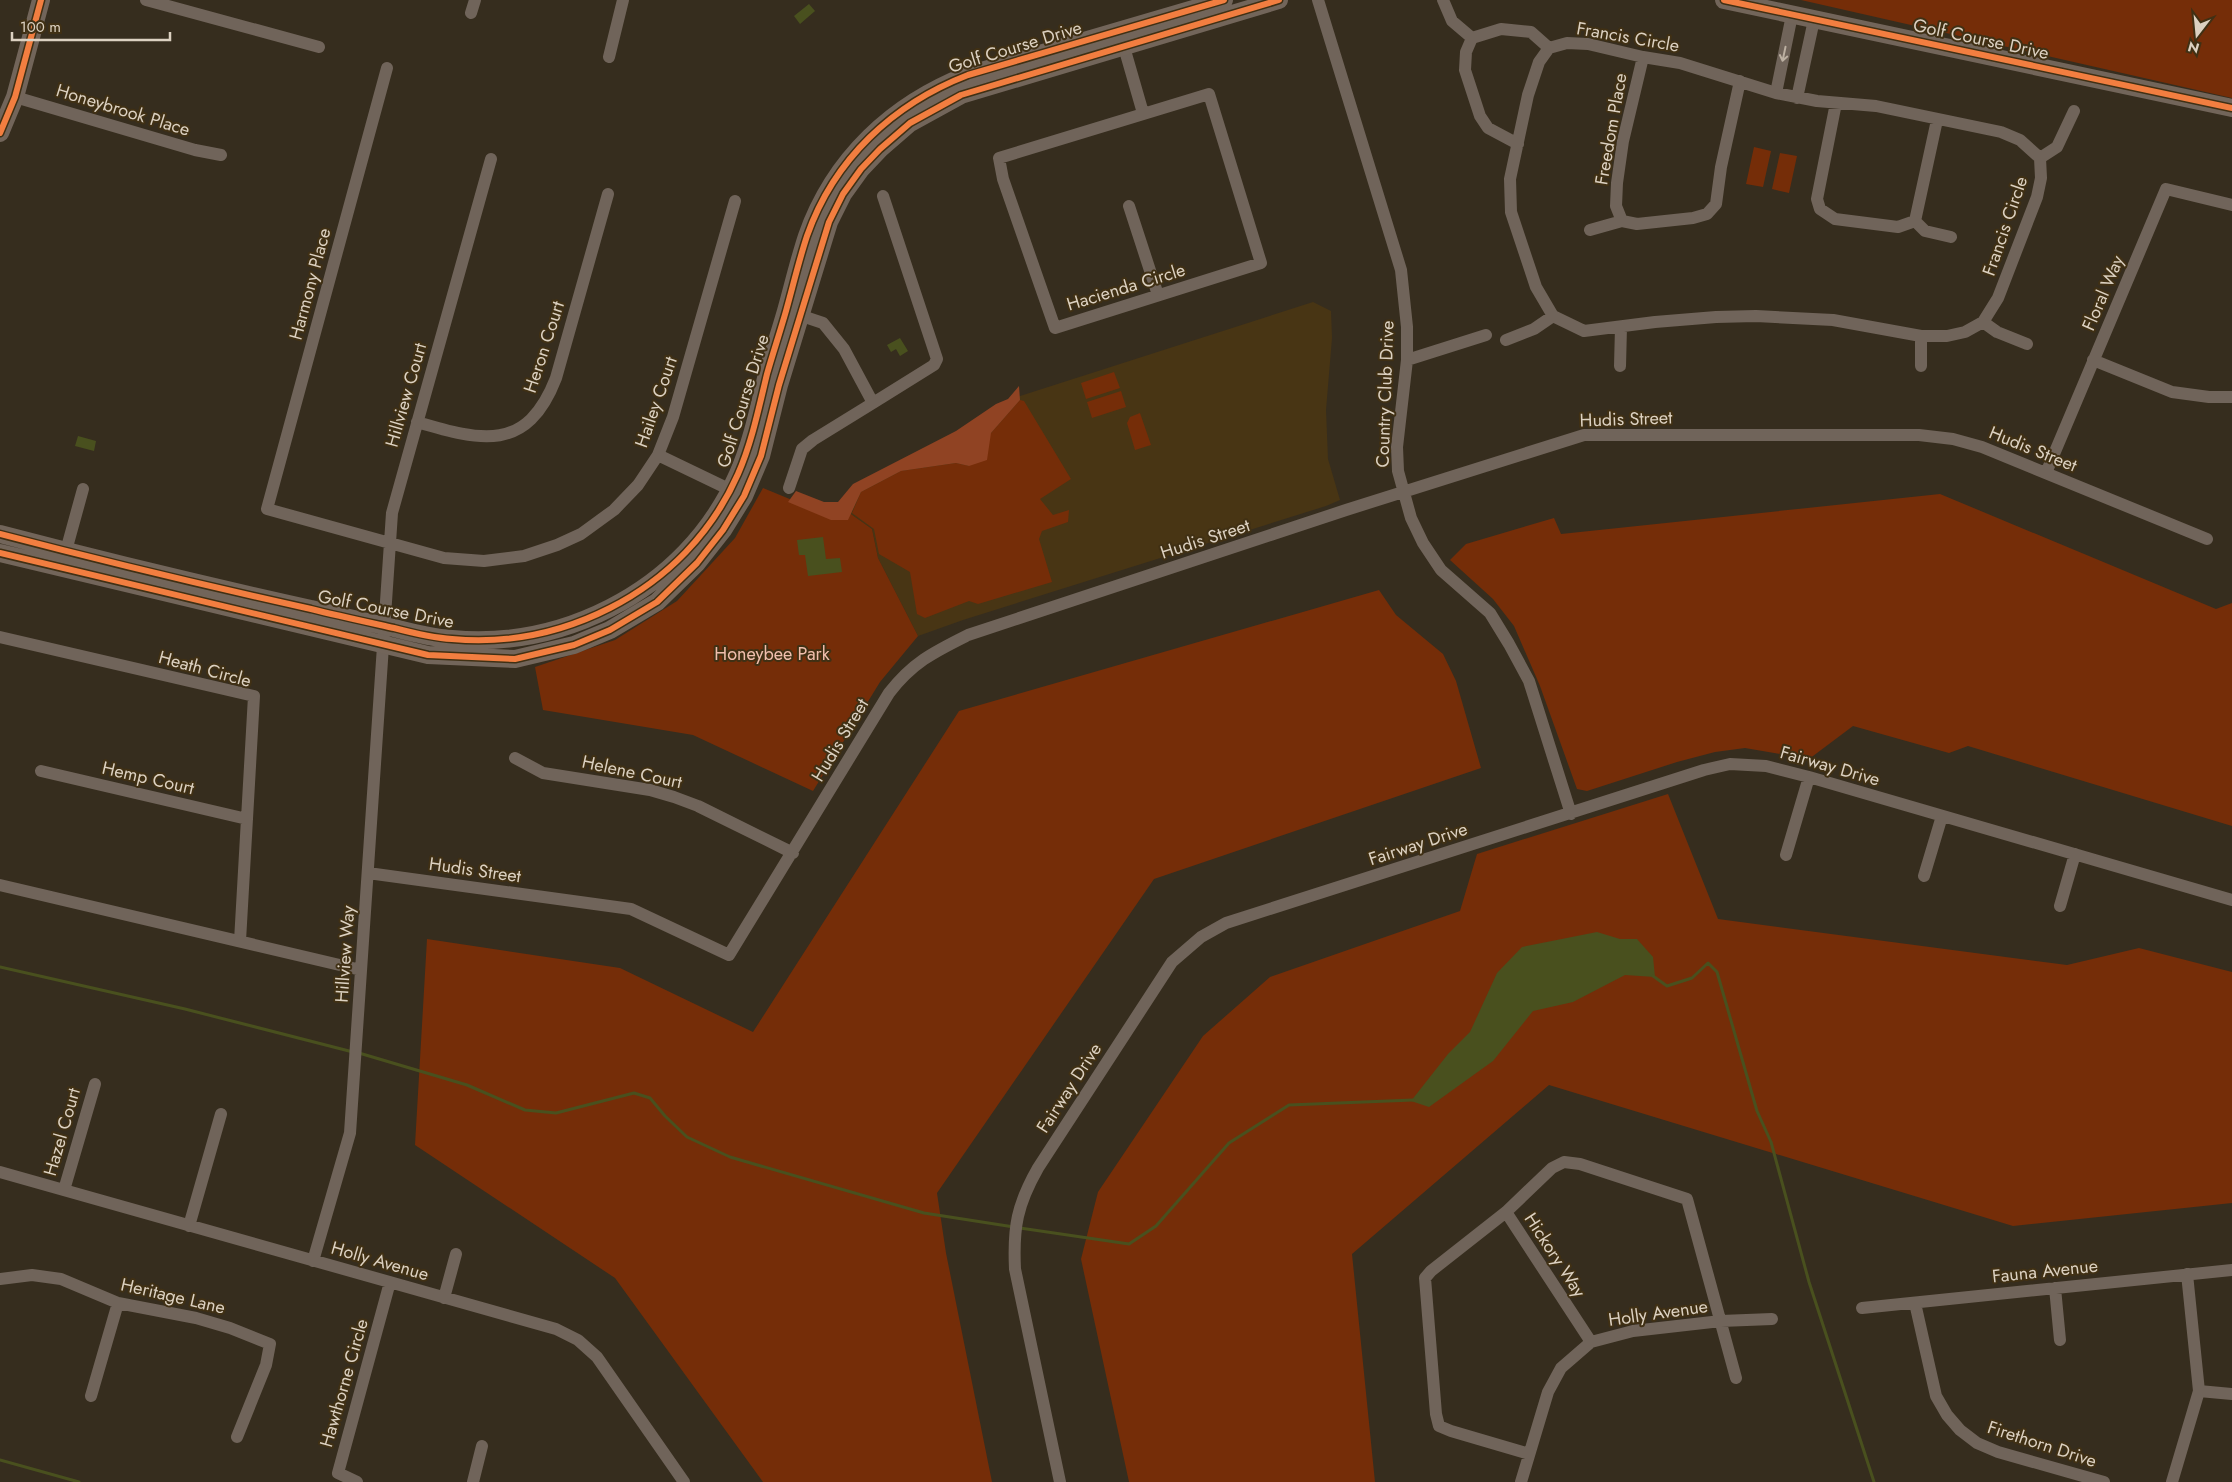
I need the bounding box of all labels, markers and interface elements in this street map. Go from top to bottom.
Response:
scale bar [12,10,170,42]
north arrow [2172,10,2222,60]
street label: Golf Course Drive [1911,12,2051,66]
street label: Golf Course Drive [945,14,1085,80]
street label: Francis Circle [1575,15,1681,59]
text: 100 m [20,16,61,38]
text: N [2185,36,2202,59]
one-way arrow [1779,46,1788,62]
street label: Freedom Place [1588,71,1634,187]
street label: Honeybrook Place [53,77,193,143]
street label: Francis Circle [1976,173,2034,279]
street label: Harmony Place [283,225,337,343]
street label: Floral Way [2075,251,2131,335]
street label: Hacienda Circle [1063,257,1189,317]
street label: Heron Court [517,297,571,396]
street label: Country Club Drive [1369,320,1401,468]
street label: Golf Course Drive [710,331,776,471]
street label: Hillview Court [379,339,433,450]
street label: Hailey Court [628,352,684,451]
street label: Hudis Street [1579,404,1674,434]
street label: Hudis Street [1985,420,2082,479]
street label: Hudis Street [1157,512,1254,566]
street label: Golf Course Drive [316,583,456,635]
park label: Honeybee Park [714,641,830,667]
street label: Heath Circle [156,644,254,694]
street label: Hudis Street [805,693,875,787]
street label: Fairway Drive [1777,739,1883,793]
street label: Helene Court [580,749,685,795]
street label: Hemp Court [99,755,197,801]
street label: Fairway Drive [1365,816,1471,872]
street label: Hudis Street [427,851,523,889]
street label: Hillview Way [329,904,361,1004]
street label: Fairway Drive [1030,1038,1108,1138]
street label: Hazel Court [37,1084,87,1179]
street label: Hickory Way [1518,1208,1592,1302]
street label: Holly Avenue [328,1235,432,1287]
street label: Fauna Avenue [1991,1253,2099,1289]
street label: Heritage Lane [118,1271,228,1321]
street label: Holly Avenue [1606,1293,1710,1333]
street label: Hawthorne Circle [313,1316,375,1450]
street label: Firethorn Drive [1984,1414,2100,1474]

